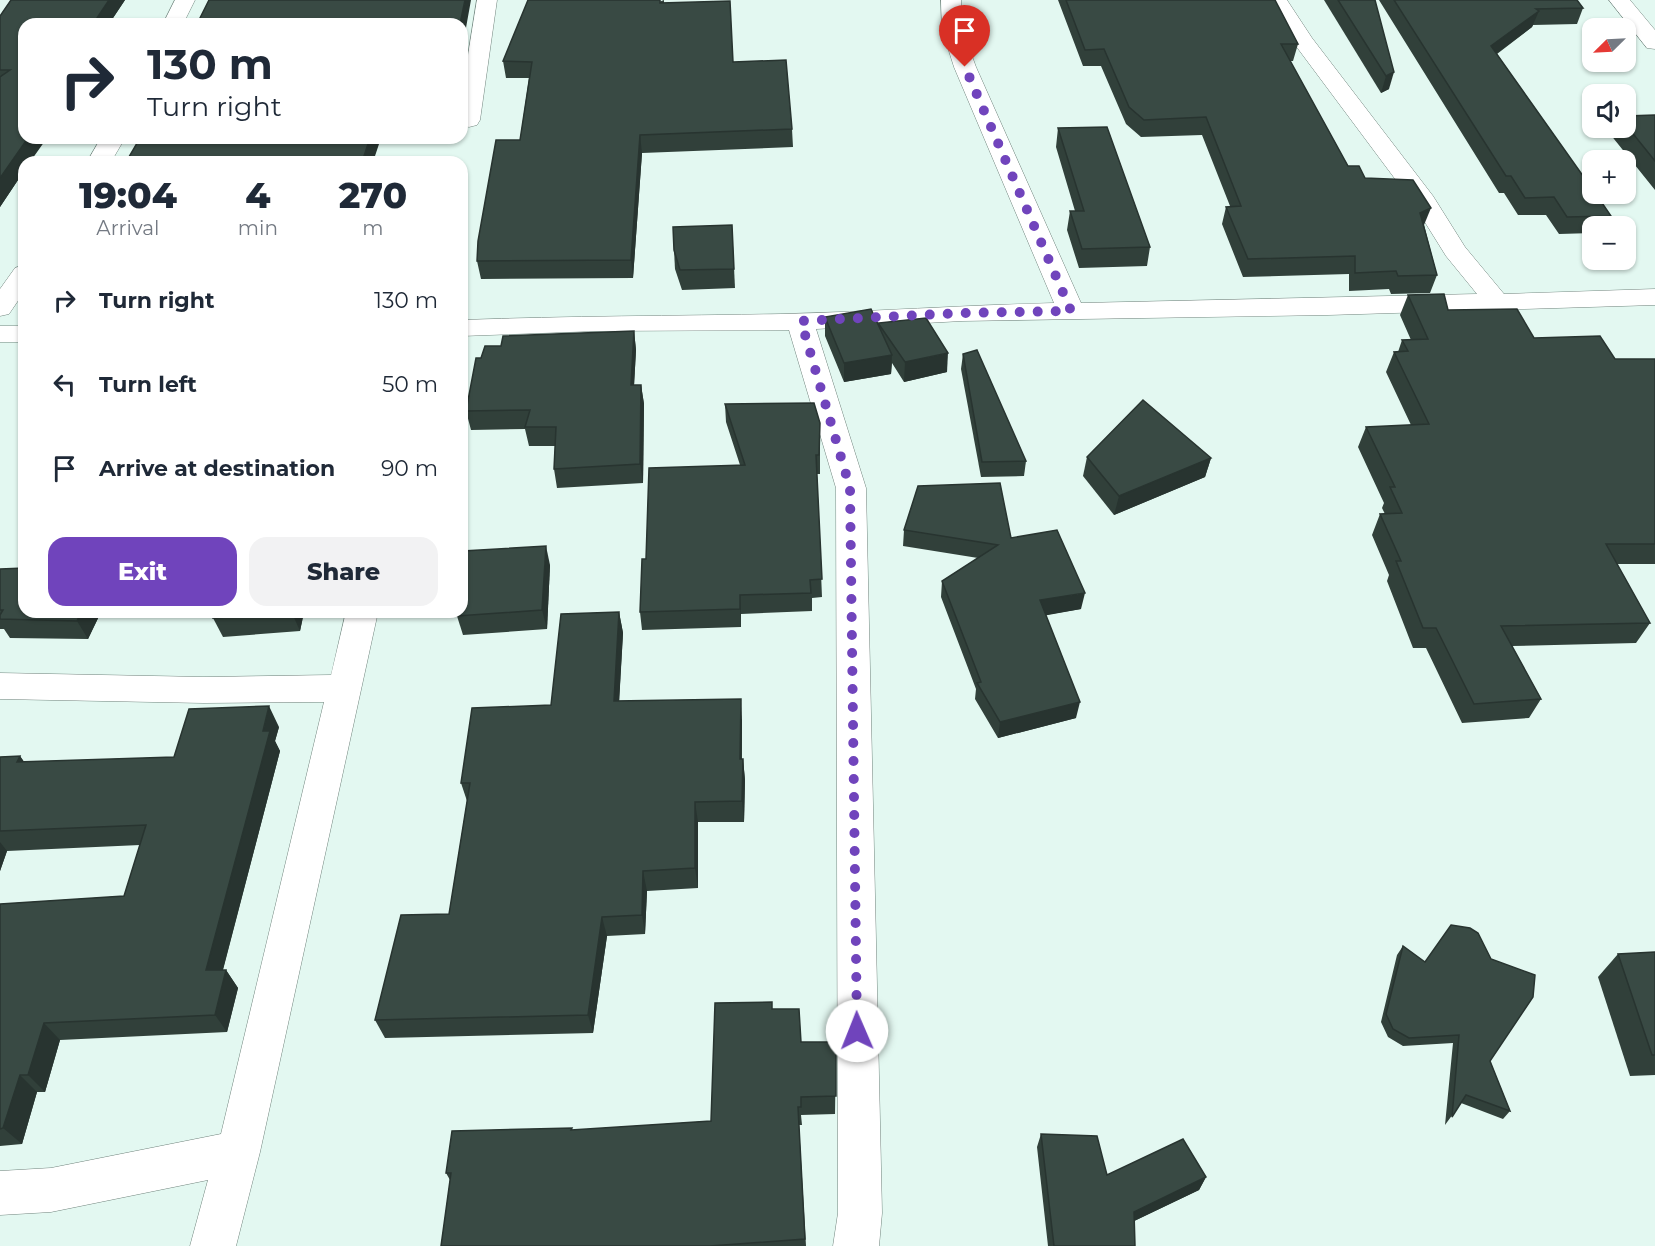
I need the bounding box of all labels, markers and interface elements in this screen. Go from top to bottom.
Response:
pin [939,5,990,67]
icon: arrive [948,14,981,47]
north arrow [1582,18,1636,72]
map controls [1582,18,1636,270]
text: 130 m [147,38,273,90]
icon: right [48,42,126,120]
button: sound [1582,84,1636,138]
text: Turn right [147,90,282,123]
button: + [1582,150,1636,204]
text: 19:04 [79,173,177,217]
text: 4 [245,173,270,217]
text: 270 [339,173,407,217]
text: Arrival [96,216,159,240]
text: min [238,216,278,240]
text: m [362,216,384,240]
button: − [1582,216,1636,270]
icon: right [48,284,81,317]
text: Turn right [99,287,214,314]
text: 130 m [374,287,438,314]
icon: left [48,368,81,401]
text: Turn left [99,371,197,398]
text: 50 m [382,371,438,398]
icon: arrive [48,452,81,485]
text: Arrive at destination [99,455,335,482]
text: 90 m [381,455,438,482]
button: Exit [48,537,237,606]
button: Share [249,537,438,606]
position arrow [825,999,889,1063]

